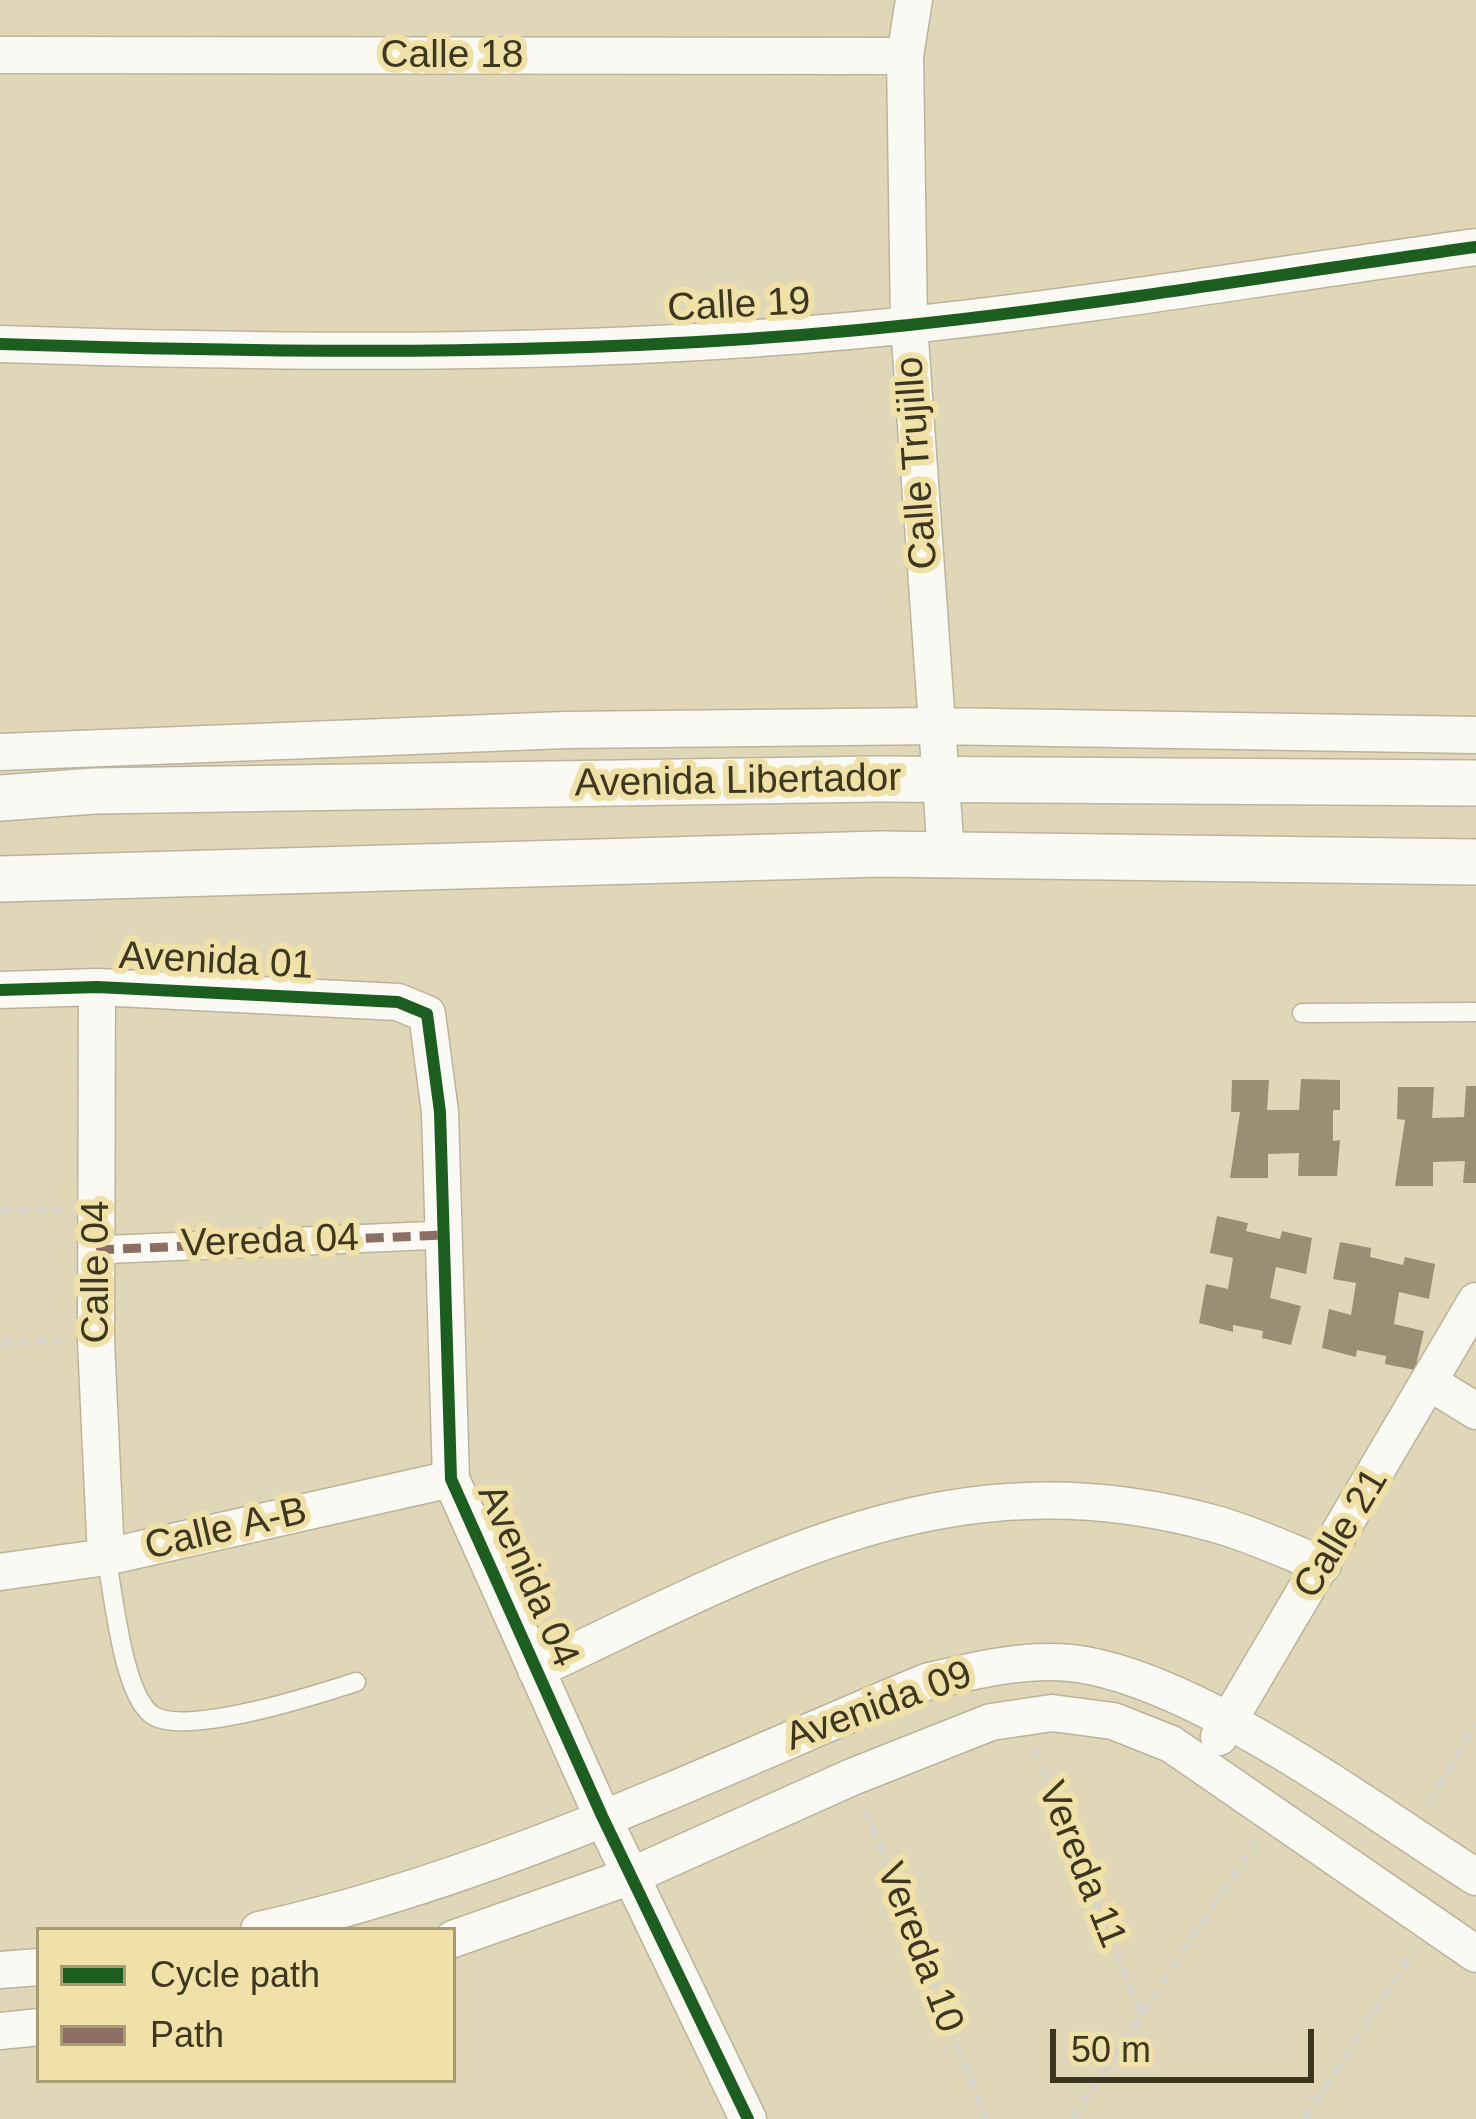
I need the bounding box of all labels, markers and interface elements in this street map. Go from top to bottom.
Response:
street label: Calle 18 [380,33,524,79]
street label: Calle 19 [666,279,812,333]
street label: Calle Trujillo [887,355,949,571]
street label: Avenida Libertador [574,756,902,808]
street label: Avenida 01 [118,934,314,990]
street label: Calle 04 [74,1200,120,1344]
street label: Vereda 04 [180,1216,360,1268]
street label: Calle 21 [1285,1461,1399,1607]
street label: Avenida 04 [466,1478,588,1674]
street label: Calle A-B [140,1489,312,1571]
street label: Avenida 09 [780,1652,978,1762]
street label: Vereda 11 [1027,1775,1135,1955]
street label: Vereda 10 [865,1857,973,2039]
legend [36,1927,456,2083]
text: Cycle path [150,1954,320,1995]
scale bar [1056,2005,1320,2079]
text: Path [150,2014,224,2055]
text: 50 m [1071,2029,1151,2070]

